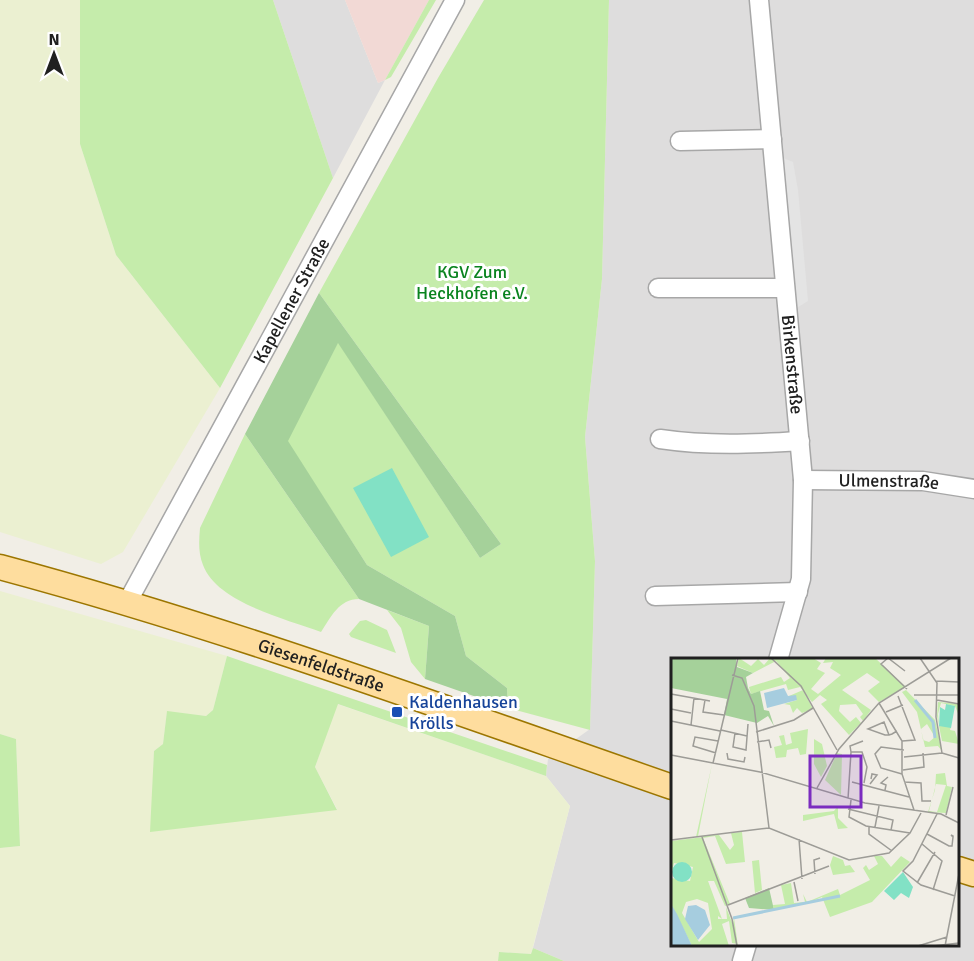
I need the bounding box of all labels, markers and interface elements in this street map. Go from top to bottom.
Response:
north arrow [24,24,84,84]
text: N [48,30,60,50]
street label: Kapellener Straße [248,234,334,367]
park label: KGV Zum Heckhofen e.V. [416,261,528,304]
street label: Birkenstraße [777,314,808,415]
street label: Ulmenstraße [839,469,941,494]
street label: Giesenfeldstraße [255,634,387,697]
inset map [671,658,959,946]
place label: Kaldenhausen Krölls [409,691,518,734]
marker: Kaldenhausen Krölls [390,705,404,719]

